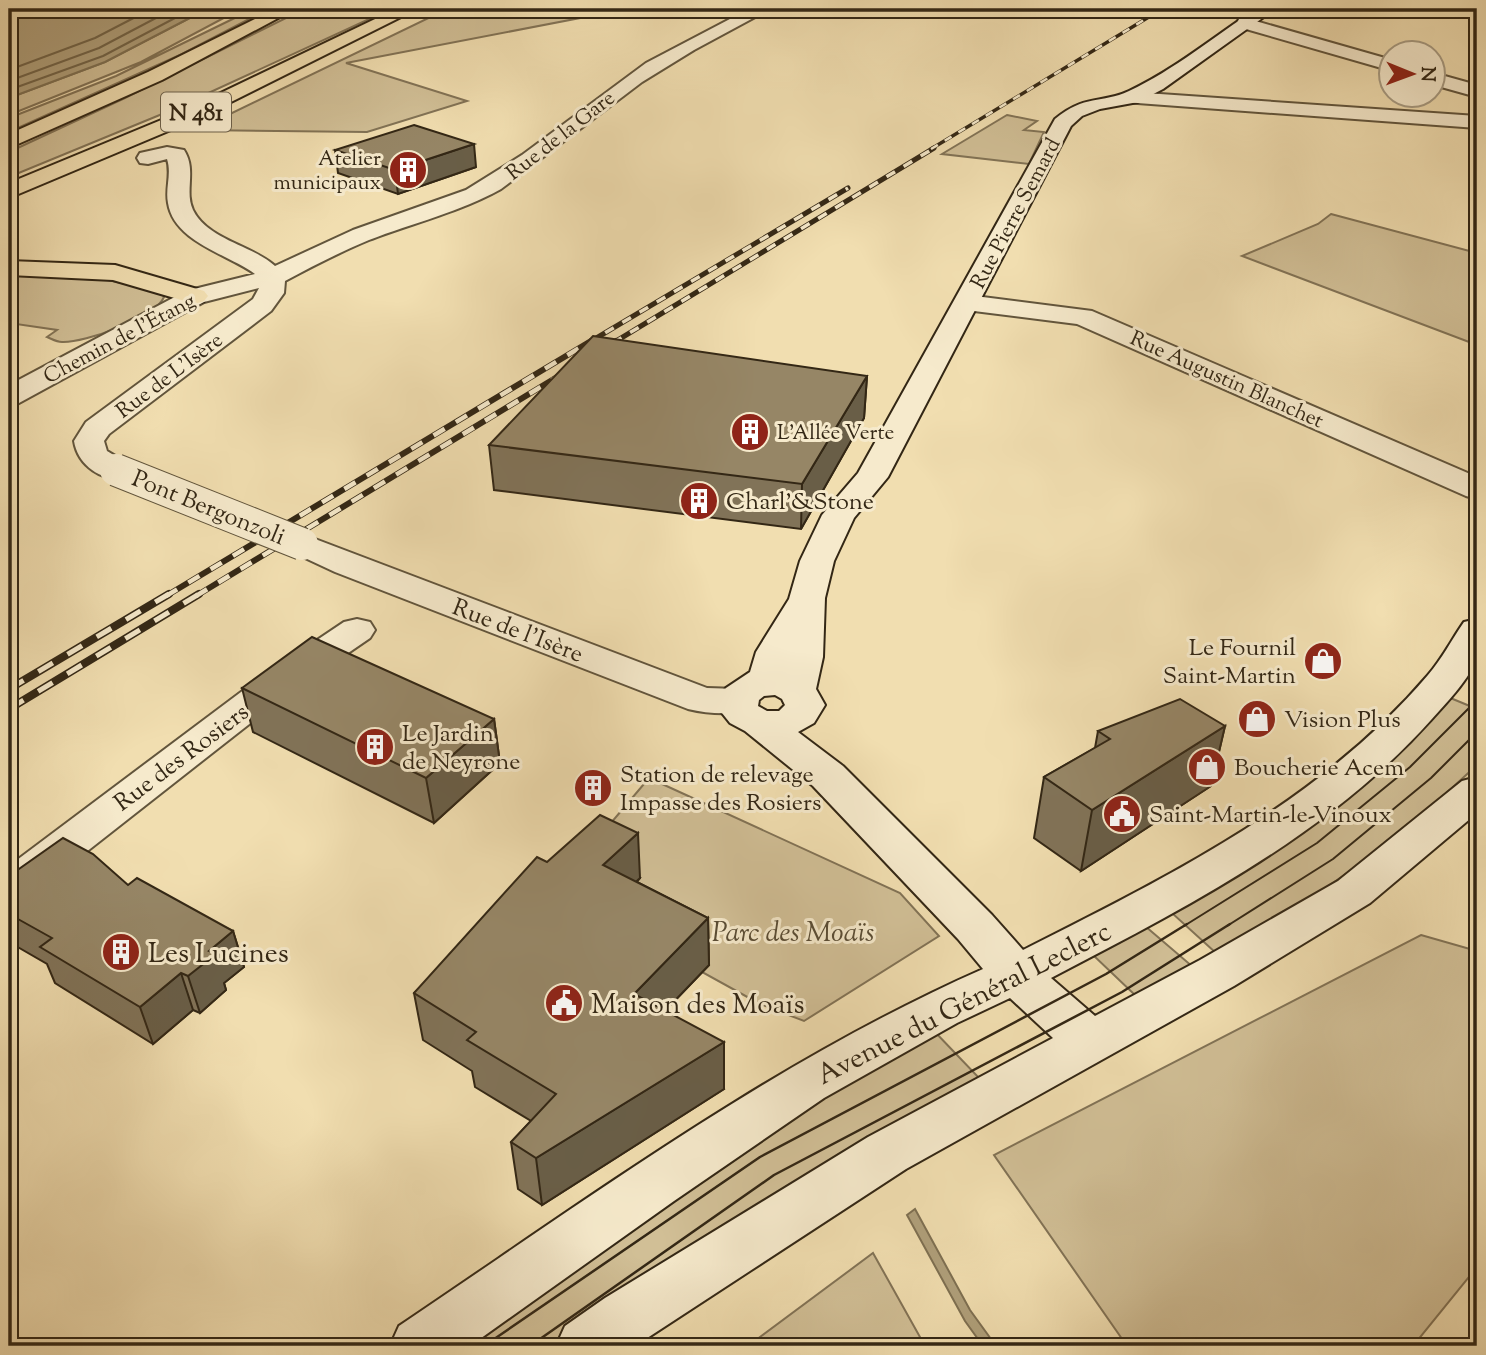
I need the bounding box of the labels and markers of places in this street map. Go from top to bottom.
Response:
place label: Atelier municipaux [273,145,381,199]
building icon: Atelier municipaux [387,149,429,191]
building icon: L'Allée Verte [729,411,771,453]
place label: L'Allée Verte [777,419,894,449]
building icon: Charl’&Stone [678,480,720,522]
place label: Charl’&Stone [726,486,874,520]
place label: Le Fournil Saint-Martin [1163,632,1296,694]
shop icon: Le Fournil Saint-Martin [1302,640,1344,682]
shop icon: Vision Plus [1236,698,1278,740]
place label: Vision Plus [1284,704,1401,738]
place label: Le Jardin de Neyrone [402,718,520,780]
building icon: Le Jardin de Neyrone [354,726,396,768]
shop icon: Boucherie Acem [1186,746,1228,788]
place label: Boucherie Acem [1234,752,1404,786]
place label: Station de relevage Impasse des Rosiers [620,759,821,821]
building icon: Station de relevage Impasse des Rosiers [572,767,614,809]
public building icon: Saint-Martin-le-Vinoux [1101,793,1143,835]
place label: Saint-Martin-le-Vinoux [1149,799,1392,833]
building icon: Les Lucines [100,931,142,973]
place label: Les Lucines [148,935,289,975]
public building icon: Maison des Moaïs [543,982,585,1024]
place label: Maison des Moaïs [591,986,804,1026]

